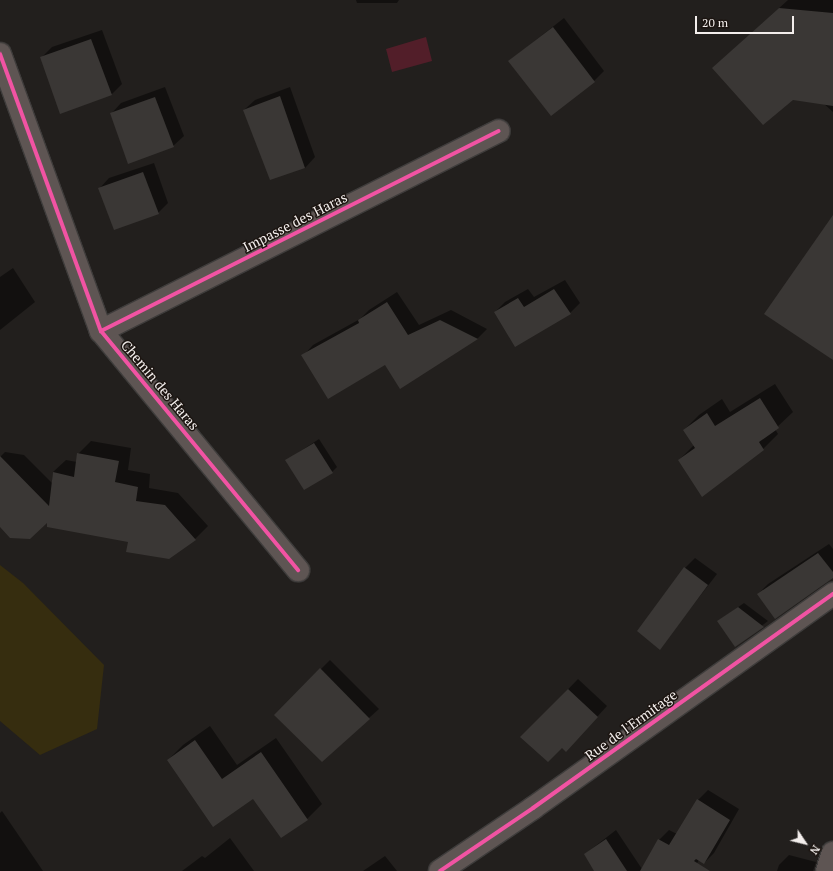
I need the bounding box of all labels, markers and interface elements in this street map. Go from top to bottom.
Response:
scale bar [697,8,796,34]
text: 20 m [702,15,728,30]
street label: Impasse des Haras [240,188,350,256]
street label: Chemin des Haras [117,337,203,433]
street label: Rue de l'Ermitage [582,686,680,764]
north arrow [785,823,825,863]
text: N [807,842,823,857]

